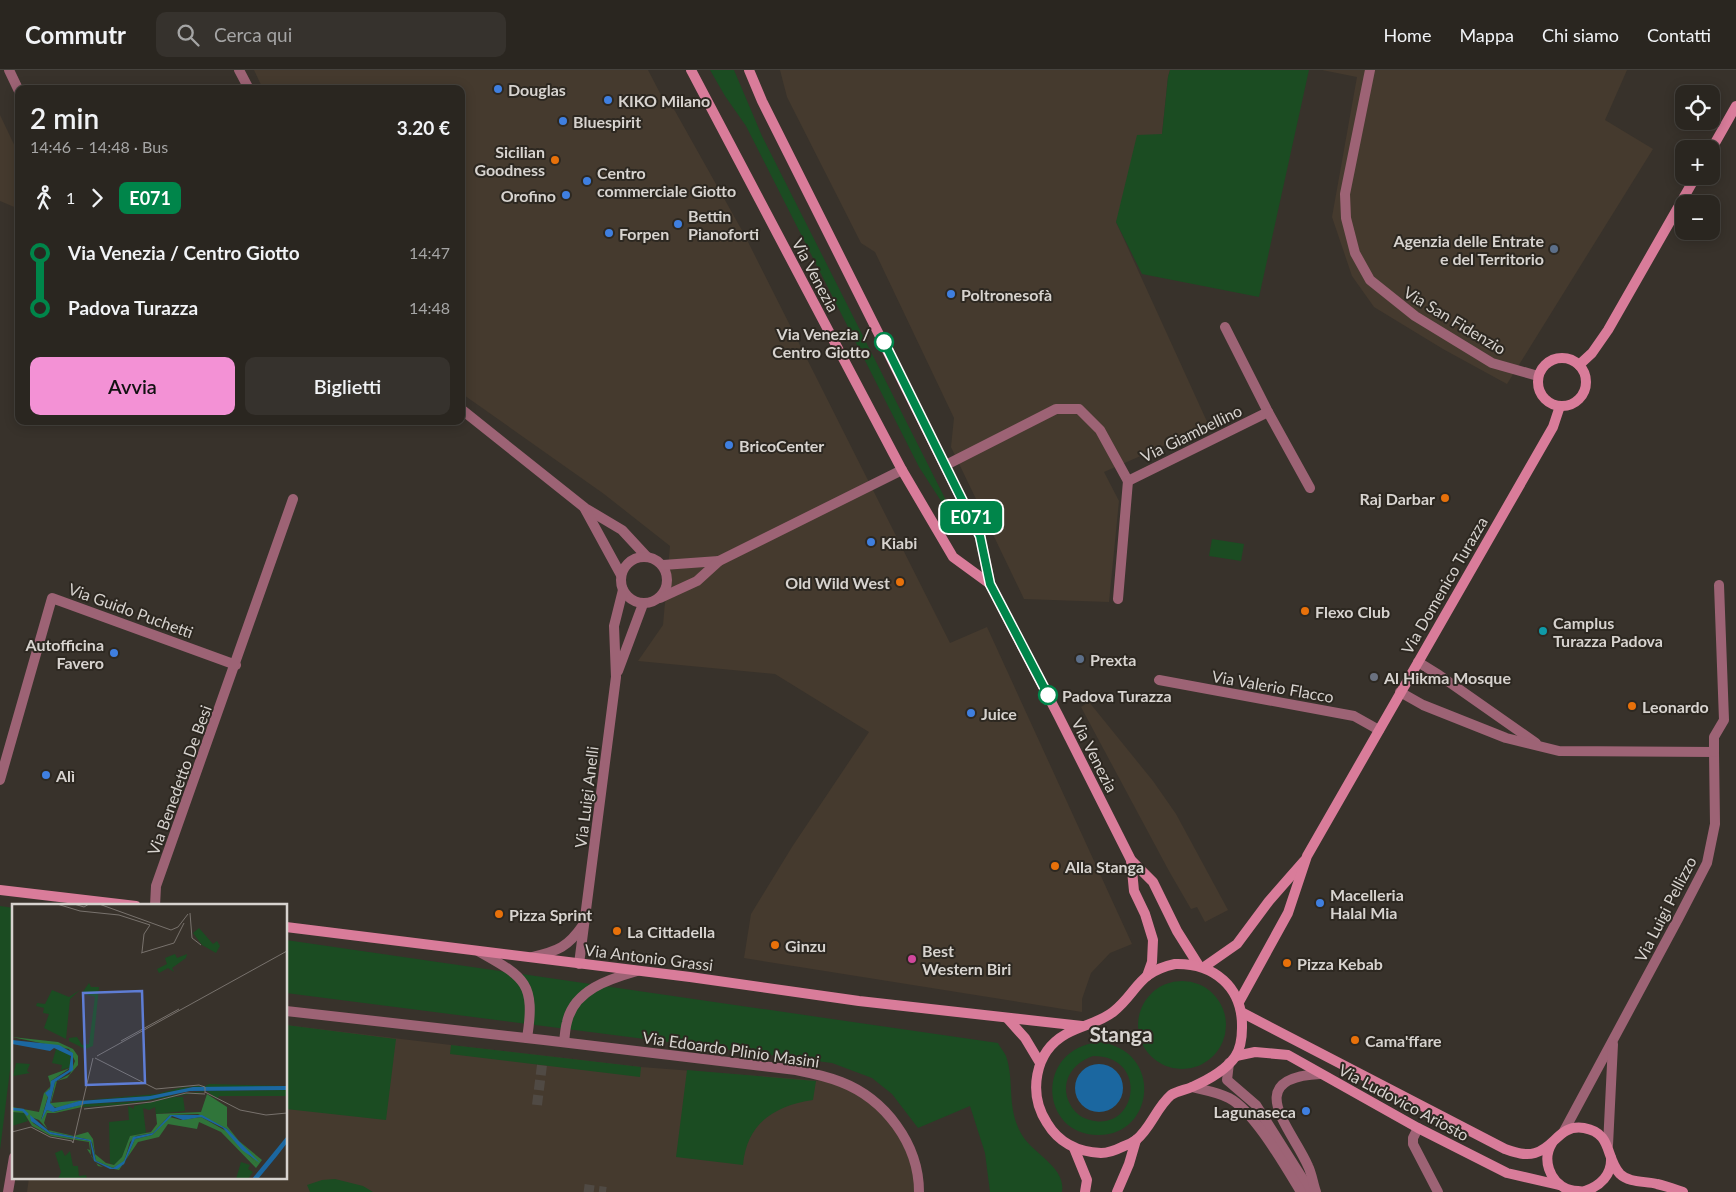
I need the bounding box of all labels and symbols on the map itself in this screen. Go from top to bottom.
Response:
place label: Douglas [508,80,566,99]
marker: Douglas [492,83,504,95]
place label: KIKO Milano [618,91,710,110]
marker: KIKO Milano [602,94,614,106]
place label: Bluespirit [573,112,641,131]
marker: Bluespirit [557,115,569,127]
place label: Sicilian Goodness [474,142,545,179]
marker: Sicilian Goodness [549,154,561,166]
place label: Centro commerciale Giotto [597,163,736,200]
marker: Centro commerciale Giotto [581,175,593,187]
place label: Orofino [501,186,556,205]
marker: Orofino [560,189,572,201]
place label: Bettin Pianoforti [688,206,759,243]
marker: Bettin Pianoforti [672,218,684,230]
place label: Forpen [619,224,669,243]
marker: Forpen [603,227,615,239]
place label: Agenzia delle Entrate e del Territorio [1392,231,1544,268]
street label: Via Venezia [789,235,843,315]
marker: Agenzia delle Entrate e del Territorio [1548,243,1560,255]
street label: Via San Fidenzio [1401,282,1509,358]
place label: Poltronesofà [961,285,1052,304]
marker: Poltronesofà [945,288,957,300]
place label: Via Venezia / Centro Giotto [772,324,870,361]
marker: Via Venezia / Centro Giotto [874,332,894,352]
street label: Via Giambellino [1137,400,1245,466]
place label: BricoCenter [739,436,824,455]
marker: BricoCenter [723,439,735,451]
place label: Raj Darbar [1360,489,1435,508]
marker: Raj Darbar [1439,492,1451,504]
line badge: E071 [936,501,1006,533]
street label: Via Domenico Turazza [1397,513,1491,657]
place label: Kiabi [881,533,917,552]
marker: Kiabi [865,536,877,548]
place label: Old Wild West [785,573,890,592]
marker: Old Wild West [894,576,906,588]
street label: Via Guido Puchetti [66,579,196,641]
place label: Flexo Club [1315,602,1390,621]
marker: Flexo Club [1299,605,1311,617]
place label: Camplus Turazza Padova [1553,613,1663,650]
marker: Camplus Turazza Padova [1537,625,1549,637]
place label: Autofficina Favero [24,635,104,672]
marker: Autofficina Favero [108,647,120,659]
place label: Prexta [1090,650,1136,669]
marker: Prexta [1074,653,1086,665]
street label: Via Valerio Flacco [1211,666,1335,706]
place label: Al Hikma Mosque [1383,668,1511,687]
marker: Al Hikma Mosque [1368,671,1380,683]
marker: Padova Turazza [1038,685,1058,705]
place label: Padova Turazza [1062,686,1172,705]
place label: Leonardo [1642,697,1709,716]
marker: Leonardo [1626,700,1638,712]
street label: Via Benedetto De Besi [143,702,215,858]
place label: Juice [981,704,1017,723]
marker: Juice [965,707,977,719]
street label: Via Venezia [1068,715,1122,795]
street label: Via Luigi Anelli [570,745,602,849]
place label: Alì [55,766,75,785]
marker: Alì [40,769,52,781]
street label: Via Luigi Pellizzo [1630,853,1700,965]
place label: Alla Stanga [1064,857,1144,876]
marker: Alla Stanga [1049,860,1061,872]
place label: Macelleria Halal Mia [1330,885,1404,922]
marker: Macelleria Halal Mia [1314,897,1326,909]
inset map [12,904,288,1180]
place label: Pizza Sprint [509,905,592,924]
marker: Pizza Sprint [493,908,505,920]
place label: La Cittadella [627,922,715,941]
marker: La Cittadella [611,925,623,937]
place label: Ginzu [785,936,826,955]
marker: Ginzu [769,939,781,951]
street label: Via Antonio Grassi [584,940,714,974]
place label: Best Western Biri [922,941,1011,978]
marker: Best Western Biri [906,953,918,965]
place label: Pizza Kebab [1297,954,1383,973]
marker: Pizza Kebab [1281,957,1293,969]
district label: Stanga [1089,1021,1153,1046]
street label: Via Edoardo Plinio Masini [641,1027,821,1071]
place label: Cama'ffare [1365,1031,1442,1050]
marker: Cama'ffare [1349,1034,1361,1046]
street label: Via Ludovico Ariosto [1336,1060,1472,1144]
place label: Lagunaseca [1214,1102,1296,1121]
marker: Lagunaseca [1300,1105,1312,1117]

